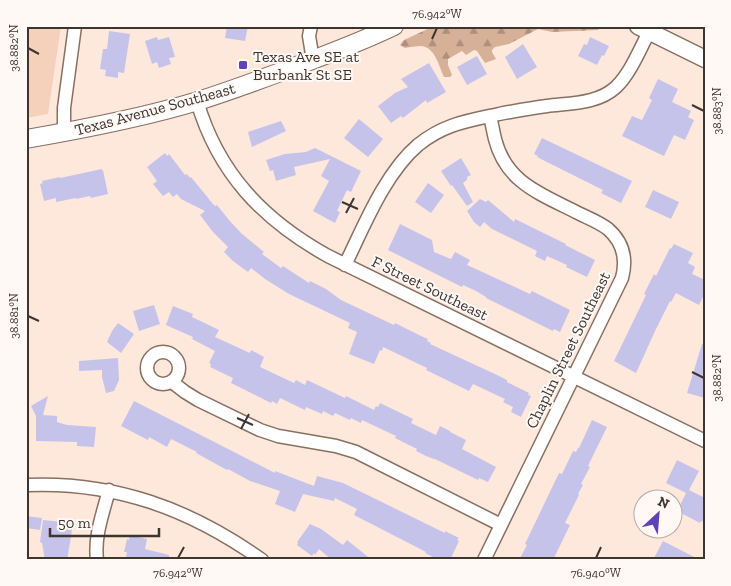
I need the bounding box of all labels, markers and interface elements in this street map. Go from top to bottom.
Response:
text: 76.942°W [412,7,462,21]
text: 38.882°N [7,24,21,72]
place label: Texas Ave SE at Burbank St SE [253,47,359,84]
marker: Texas Ave SE at Burbank St SE [237,59,249,71]
street label: Texas Avenue Southeast [73,78,237,140]
text: 38.883°N [710,87,724,135]
street label: F Street Southeast [369,252,491,324]
street label: Chaplin Street Southeast [522,269,614,431]
text: 38.881°N [7,293,21,339]
text: 38.882°N [710,354,724,402]
north arrow [634,488,684,538]
text: N [655,493,672,513]
scale bar [50,506,159,538]
text: 50 m [58,514,91,532]
text: 76.942°W [153,566,203,580]
text: 76.940°W [571,566,622,580]

